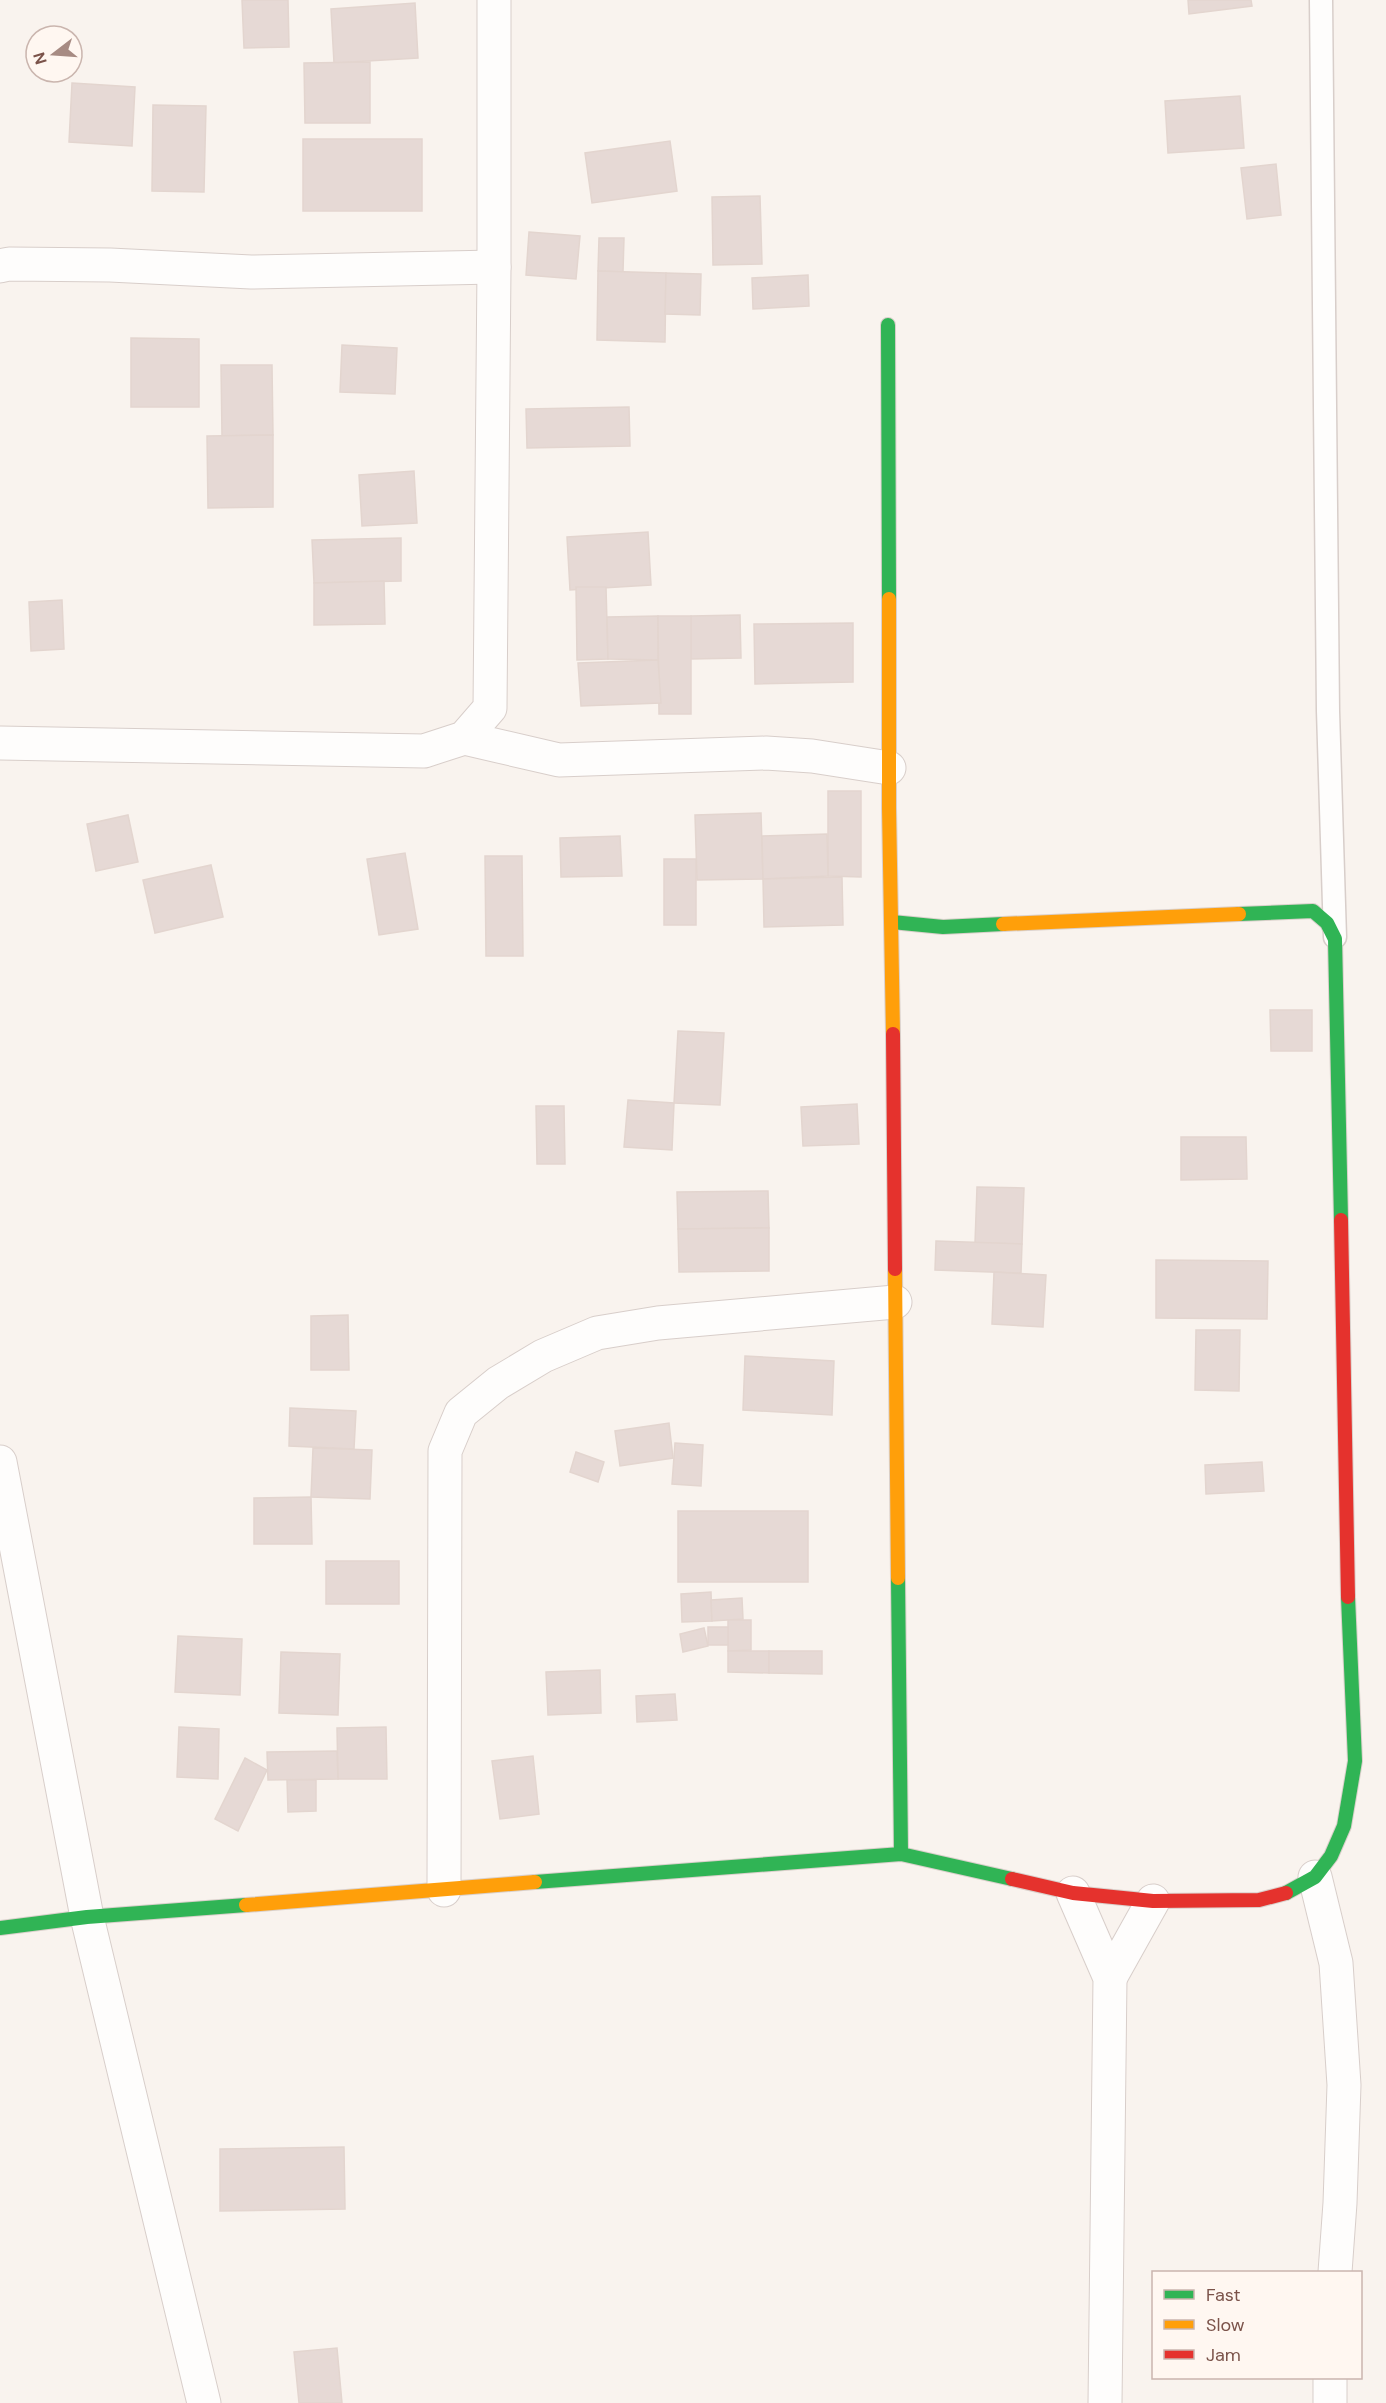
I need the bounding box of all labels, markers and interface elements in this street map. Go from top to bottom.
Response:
north arrow [24,24,84,84]
text: N [28,50,52,67]
legend [1152,2271,1362,2379]
text: Fast [1206,2283,1241,2307]
text: Slow [1206,2313,1245,2337]
text: Jam [1206,2343,1241,2367]

